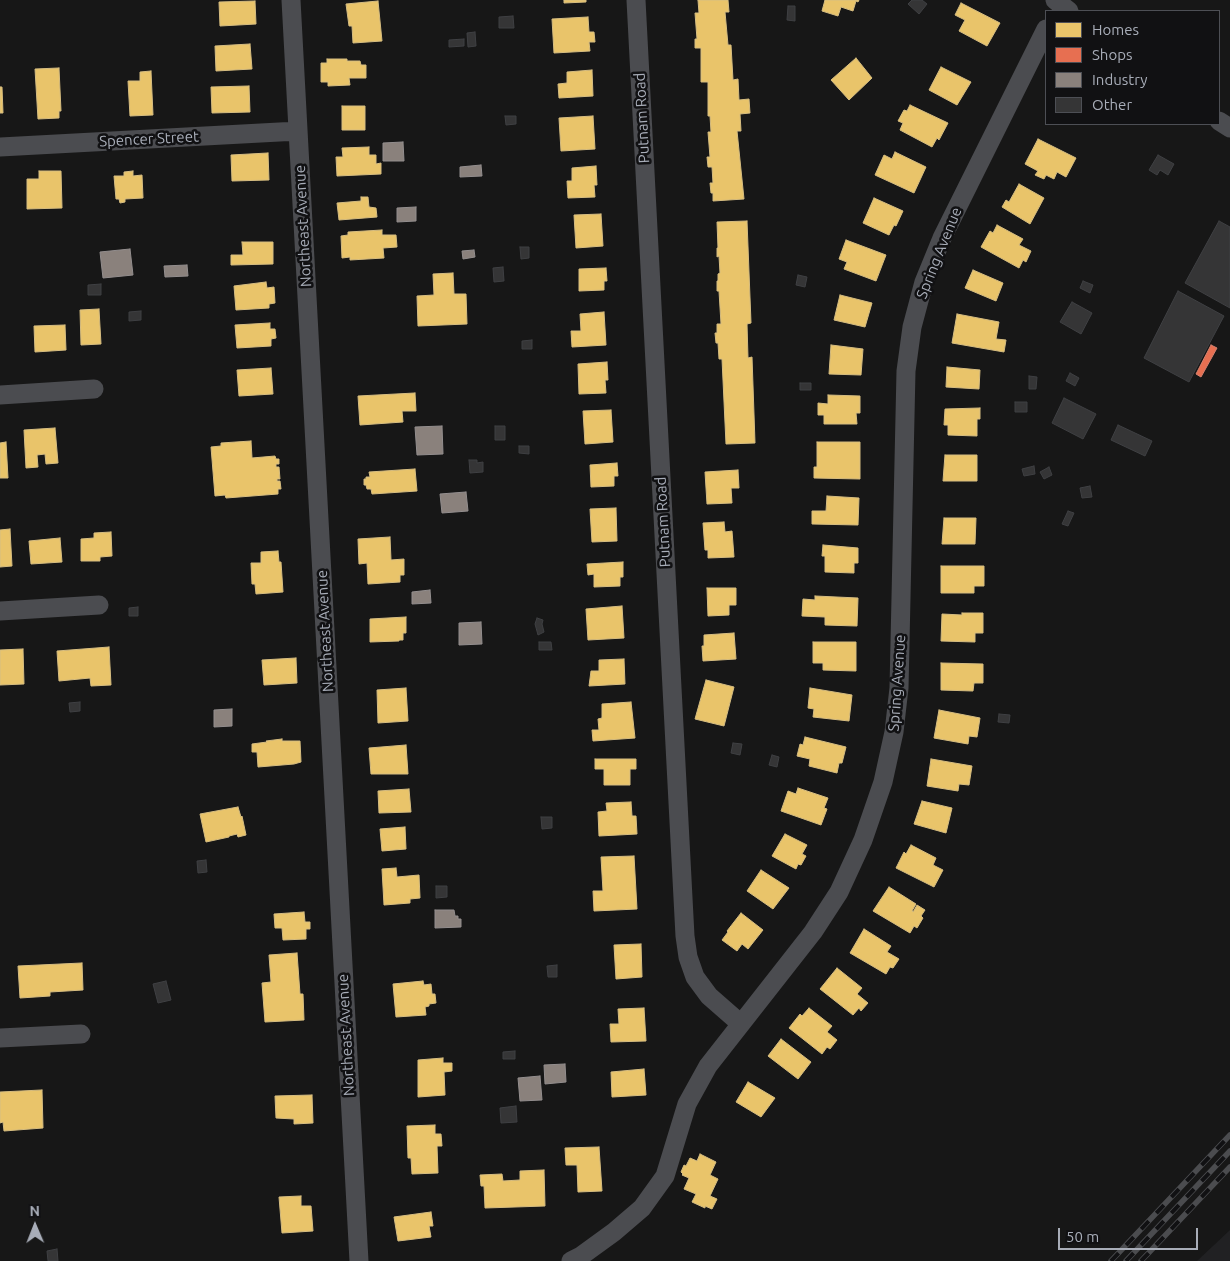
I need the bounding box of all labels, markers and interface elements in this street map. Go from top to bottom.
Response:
legend [1045,10,1220,125]
text: Homes [1092,21,1139,38]
text: Shops [1092,46,1133,63]
text: Industry [1092,71,1147,88]
street label: Putnam Road [631,72,653,164]
text: Other [1092,96,1132,113]
street label: Spencer Street [99,127,199,151]
street label: Northeast Avenue [291,165,315,287]
street label: Spring Avenue [912,205,966,301]
street label: Putnam Road [652,476,674,568]
street label: Northeast Avenue [313,570,337,692]
street label: Spring Avenue [885,634,909,732]
street label: Northeast Avenue [334,974,358,1096]
north arrow [10,1201,60,1251]
text: N [29,1203,40,1219]
scale bar [1060,1218,1200,1250]
text: 50 m [1066,1228,1099,1245]

